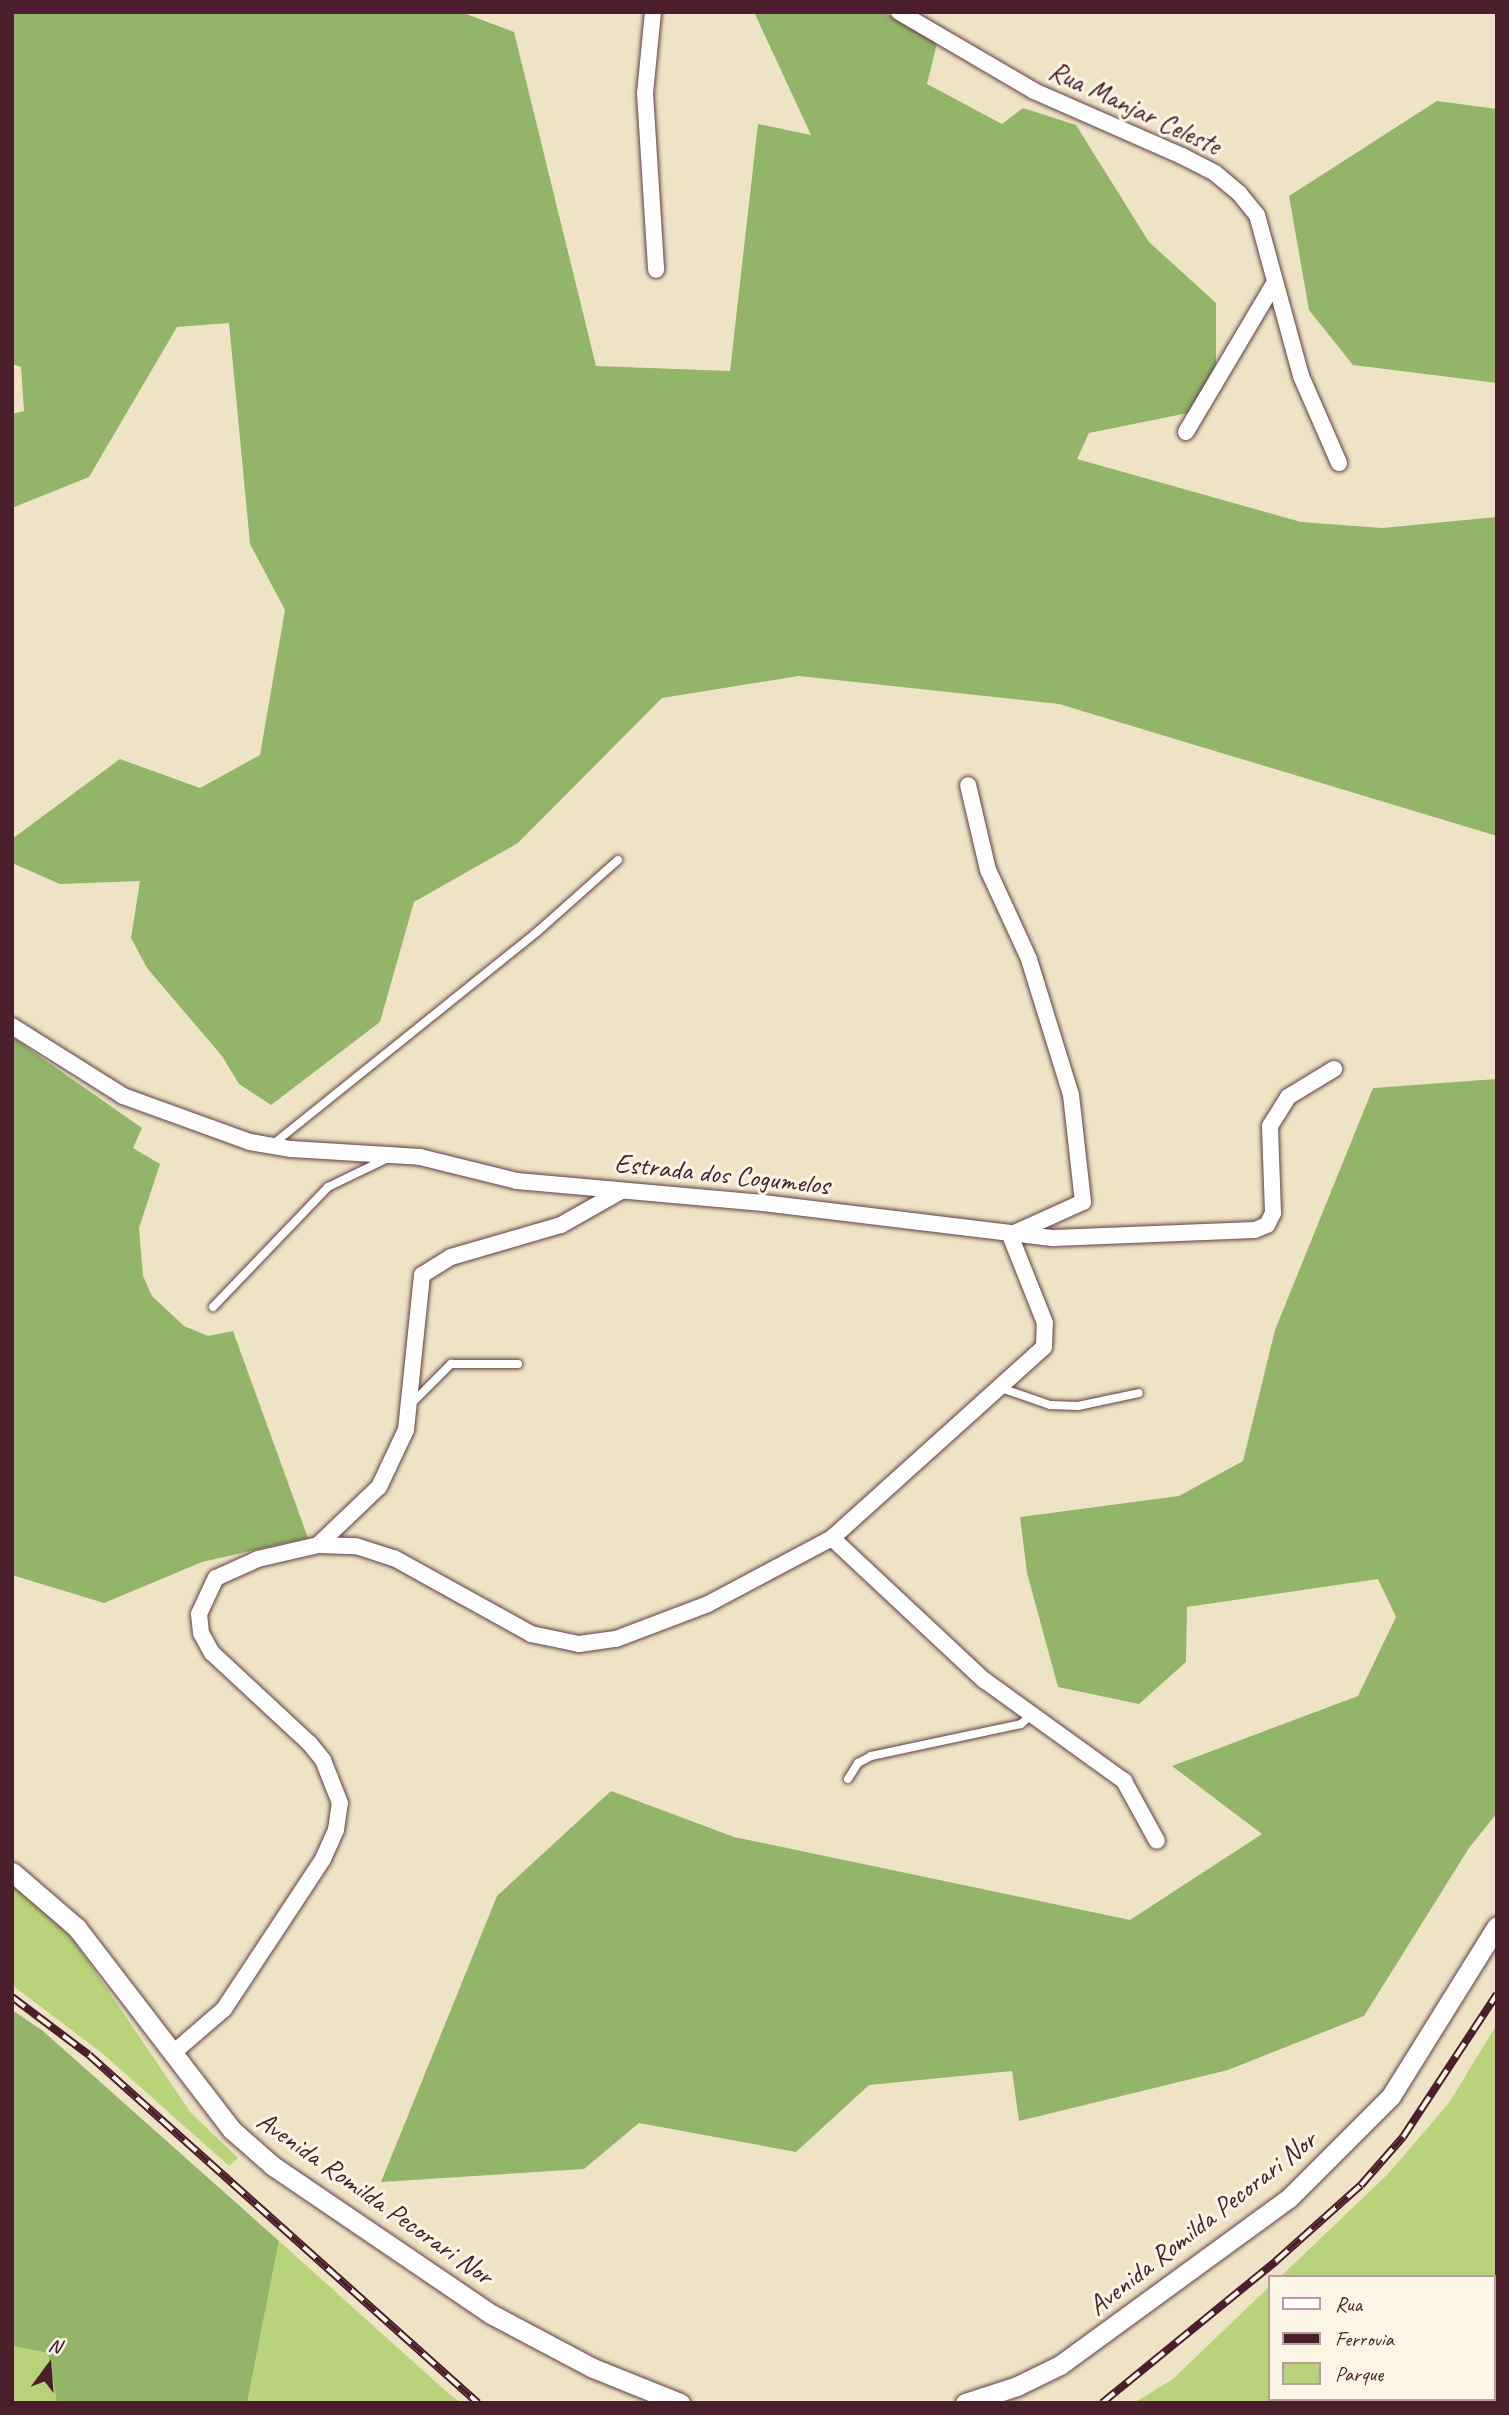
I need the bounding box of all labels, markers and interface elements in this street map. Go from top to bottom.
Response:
street label: Rua Manjar Celeste [1044,54,1226,162]
street label: Estrada dos Cogumelos [613,1146,831,1202]
street label: Avenida Romilda Pecorari Nor [250,2104,500,2292]
street label: Avenida Romilda Pecorari Nor [1081,2123,1323,2323]
legend [1268,2275,1495,2401]
text: Rua [1335,2291,1362,2317]
text: Ferrovia [1335,2326,1394,2352]
north arrow [14,2331,84,2401]
text: N [46,2333,64,2359]
text: Parque [1335,2361,1383,2387]

